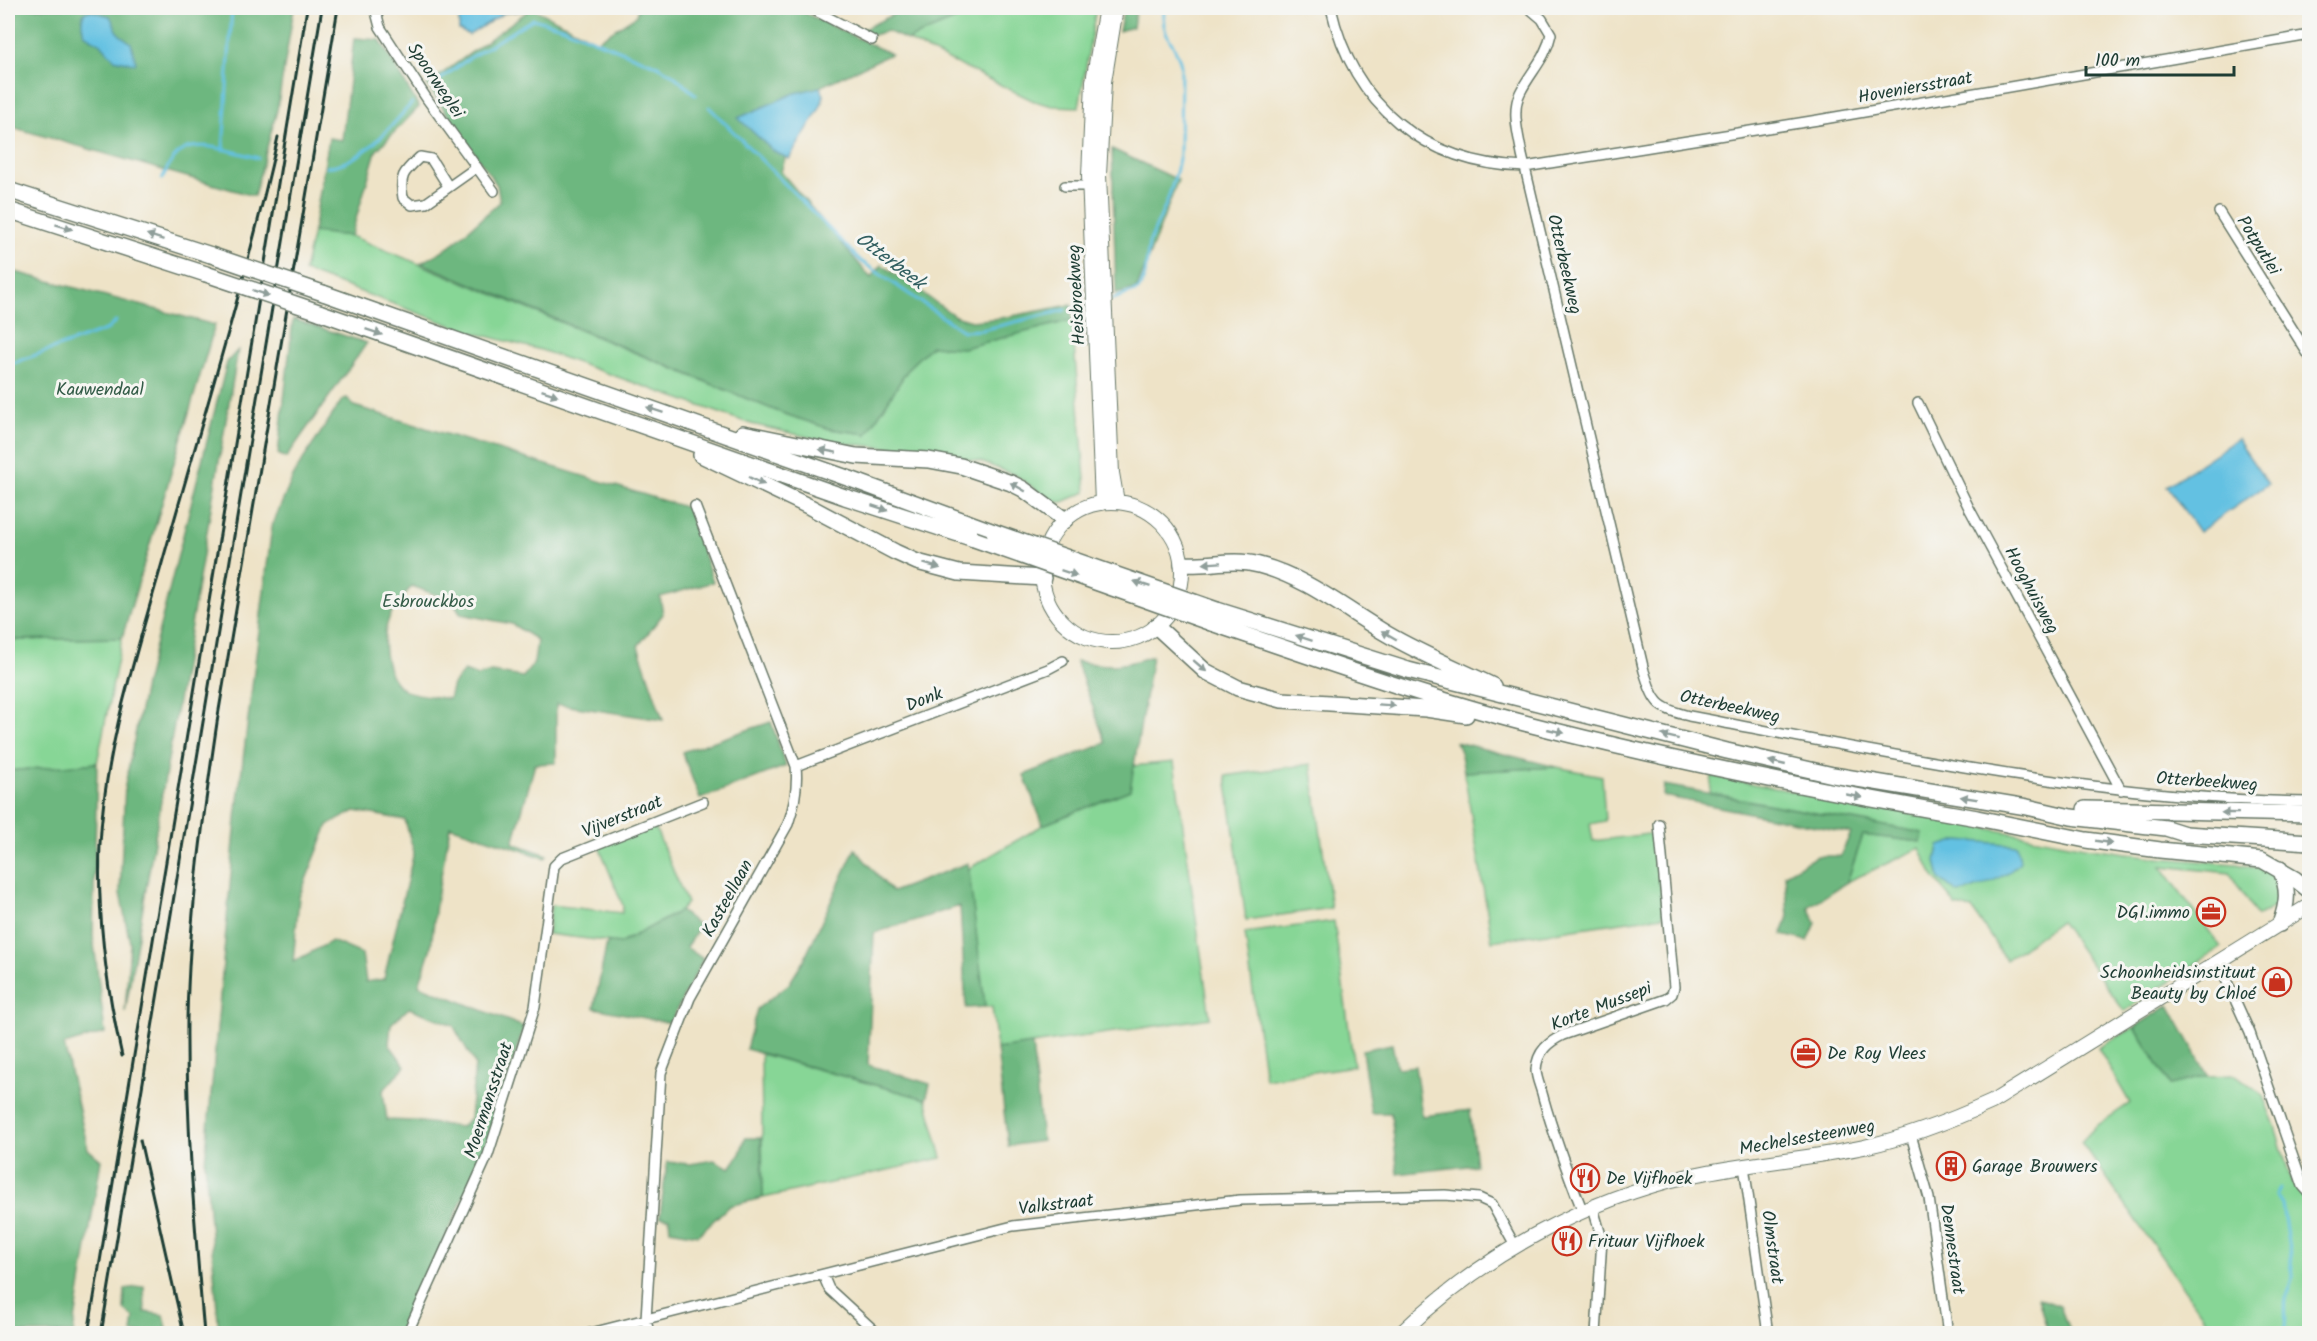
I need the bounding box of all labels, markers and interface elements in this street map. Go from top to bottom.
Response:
street label: Spoorweglei [399,37,471,125]
scale bar [2086,39,2234,77]
text: 100 m [2095,47,2140,76]
street label: Hoveniersstraat [1856,64,1976,113]
street label: Potputlei [2228,210,2288,282]
street label: Otterbeekweg [1538,211,1589,317]
one-way arrow [55,223,73,232]
water label: Otterbeek [848,224,934,300]
one-way arrow [146,232,164,241]
street label: Heisbroekweg [1060,244,1095,346]
one-way arrow [253,289,271,299]
one-way arrow [365,327,383,337]
park label: Kauwendaal [56,376,144,405]
one-way arrow [541,389,559,399]
one-way arrow [646,404,664,414]
one-way arrow [818,446,837,455]
one-way arrow [749,477,766,486]
one-way arrow [1009,482,1026,492]
one-way arrow [871,504,889,513]
street label: Hooghuisweg [1995,542,2066,640]
one-way arrow [1202,558,1221,568]
one-way arrow [923,562,941,571]
one-way arrow [1060,568,1078,578]
one-way arrow [1133,578,1151,588]
park label: Esbrouckbos [382,588,474,617]
one-way arrow [1381,629,1397,640]
one-way arrow [1295,633,1313,642]
one-way arrow [1192,659,1208,672]
street label: Donk [902,680,948,721]
street label: Otterbeekweg [1677,683,1783,732]
one-way arrow [1377,701,1396,710]
one-way arrow [1546,727,1565,736]
one-way arrow [1661,732,1679,742]
one-way arrow [1768,757,1786,767]
street label: Otterbeekweg [2155,764,2259,801]
street label: Vijverstraat [578,788,668,847]
one-way arrow [1844,792,1863,801]
one-way arrow [1959,794,1978,803]
one-way arrow [2221,808,2240,818]
one-way arrow [2095,838,2114,847]
street label: Kasteellaan [695,854,762,943]
office icon: DGI.immo [2195,896,2227,928]
place label: DGI.immo [2116,899,2190,928]
place label: Schoonheidsinstituut Beauty by Chloé [2100,959,2257,1009]
shop icon: Schoonheidsinstituut Beauty by Chloé [2261,966,2293,998]
street label: Korte Mussepi [1547,975,1657,1040]
office icon: De Roy Vlees [1790,1037,1822,1069]
street label: Moermansstraat [457,1038,522,1162]
place label: De Roy Vlees [1827,1040,1926,1069]
street label: Mechelsesteenweg [1737,1112,1877,1165]
building icon: Garage Brouwers [1935,1150,1967,1182]
place label: Garage Brouwers [1972,1153,2098,1182]
restaurant icon: De Vijfhoek [1569,1162,1601,1194]
place label: De Vijfhoek [1606,1165,1693,1194]
street label: Valkstraat [1017,1186,1096,1224]
street label: Dennestraat [1931,1202,1972,1298]
street label: Olmstraat [1752,1208,1791,1287]
restaurant icon: Frituur Vijfhoek [1551,1225,1583,1257]
place label: Frituur Vijfhoek [1588,1228,1705,1257]

